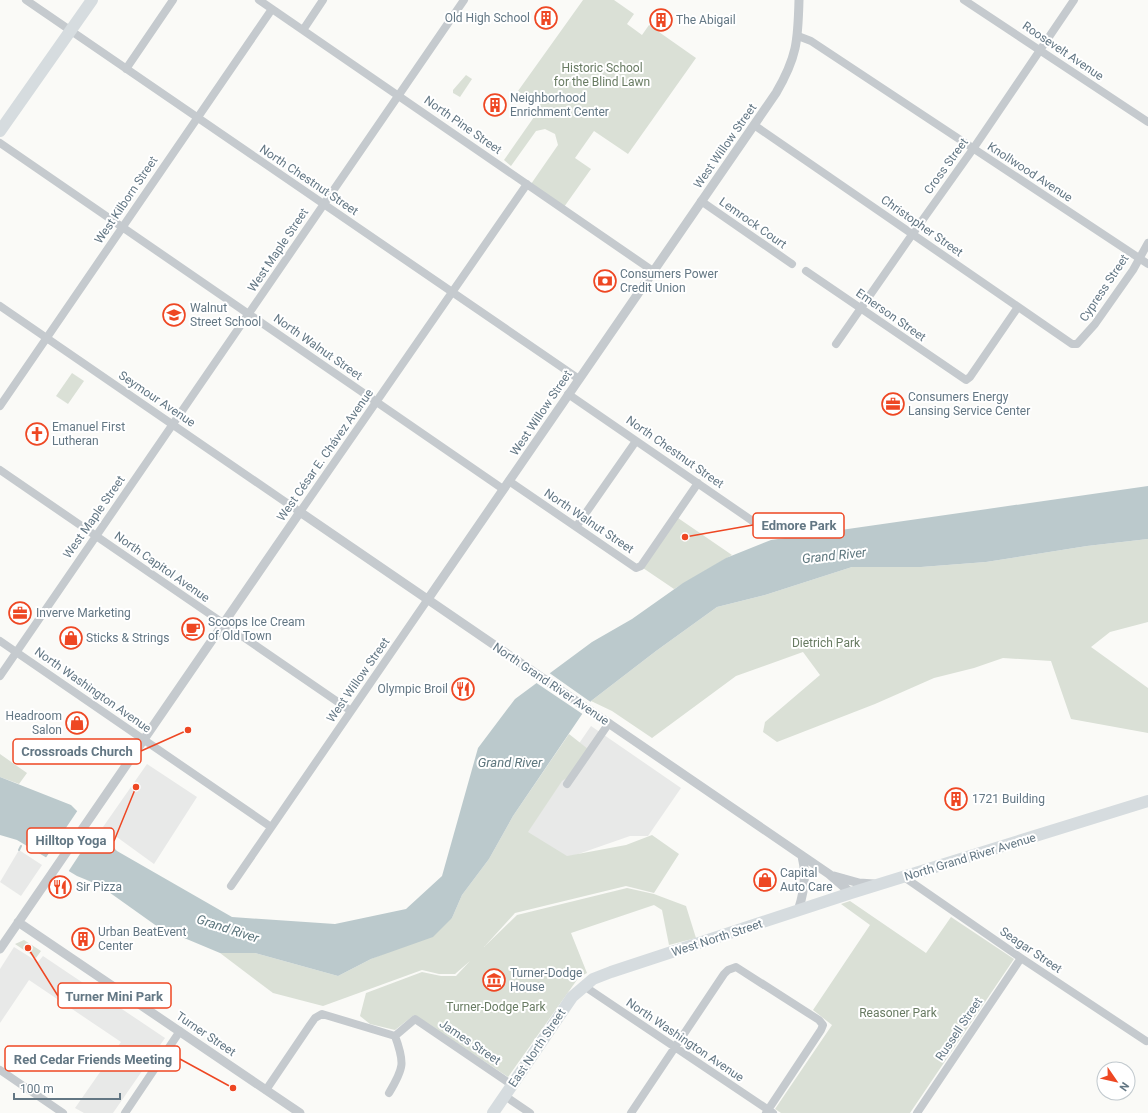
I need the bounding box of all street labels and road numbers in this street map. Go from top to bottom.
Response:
street label: Roosevelt Avenue [1020,19,1106,83]
street label: North Pine Street [422,93,505,157]
street label: West Willow Street [691,101,759,191]
street label: Cross Street [921,135,971,197]
street label: Knollwood Avenue [985,139,1075,205]
street label: North Chestnut Street [257,142,361,218]
street label: West Kilborn Street [92,154,160,246]
street label: Christopher Street [878,193,966,259]
street label: Lemrock Court [717,195,789,251]
street label: West Maple Street [245,206,311,294]
street label: Cypress Street [1077,252,1132,324]
street label: Emerson Street [853,286,929,344]
street label: North Walnut Street [271,311,365,383]
street label: Seymour Avenue [116,368,198,430]
street label: West Willow Street [507,368,575,458]
street label: West César E. Chávez Avenue [274,386,376,524]
street label: North Chestnut Street [623,413,727,491]
street label: West Maple Street [60,473,128,561]
street label: North Walnut Street [542,486,636,556]
street label: North Capitol Avenue [112,529,212,605]
street label: West Willow Street [324,635,392,725]
street label: North Grand River Avenue [490,640,612,728]
street label: North Washington Avenue [32,644,154,736]
street label: North Grand River Avenue [903,830,1037,884]
street label: West North Street [670,917,764,959]
street label: Seagar Street [997,924,1065,976]
street label: North Washington Avenue [624,995,746,1085]
street label: Russell Street [933,995,985,1063]
street label: East North Street [506,1006,568,1090]
street label: Turner Street [173,1009,239,1059]
street label: James Street [437,1016,503,1068]

